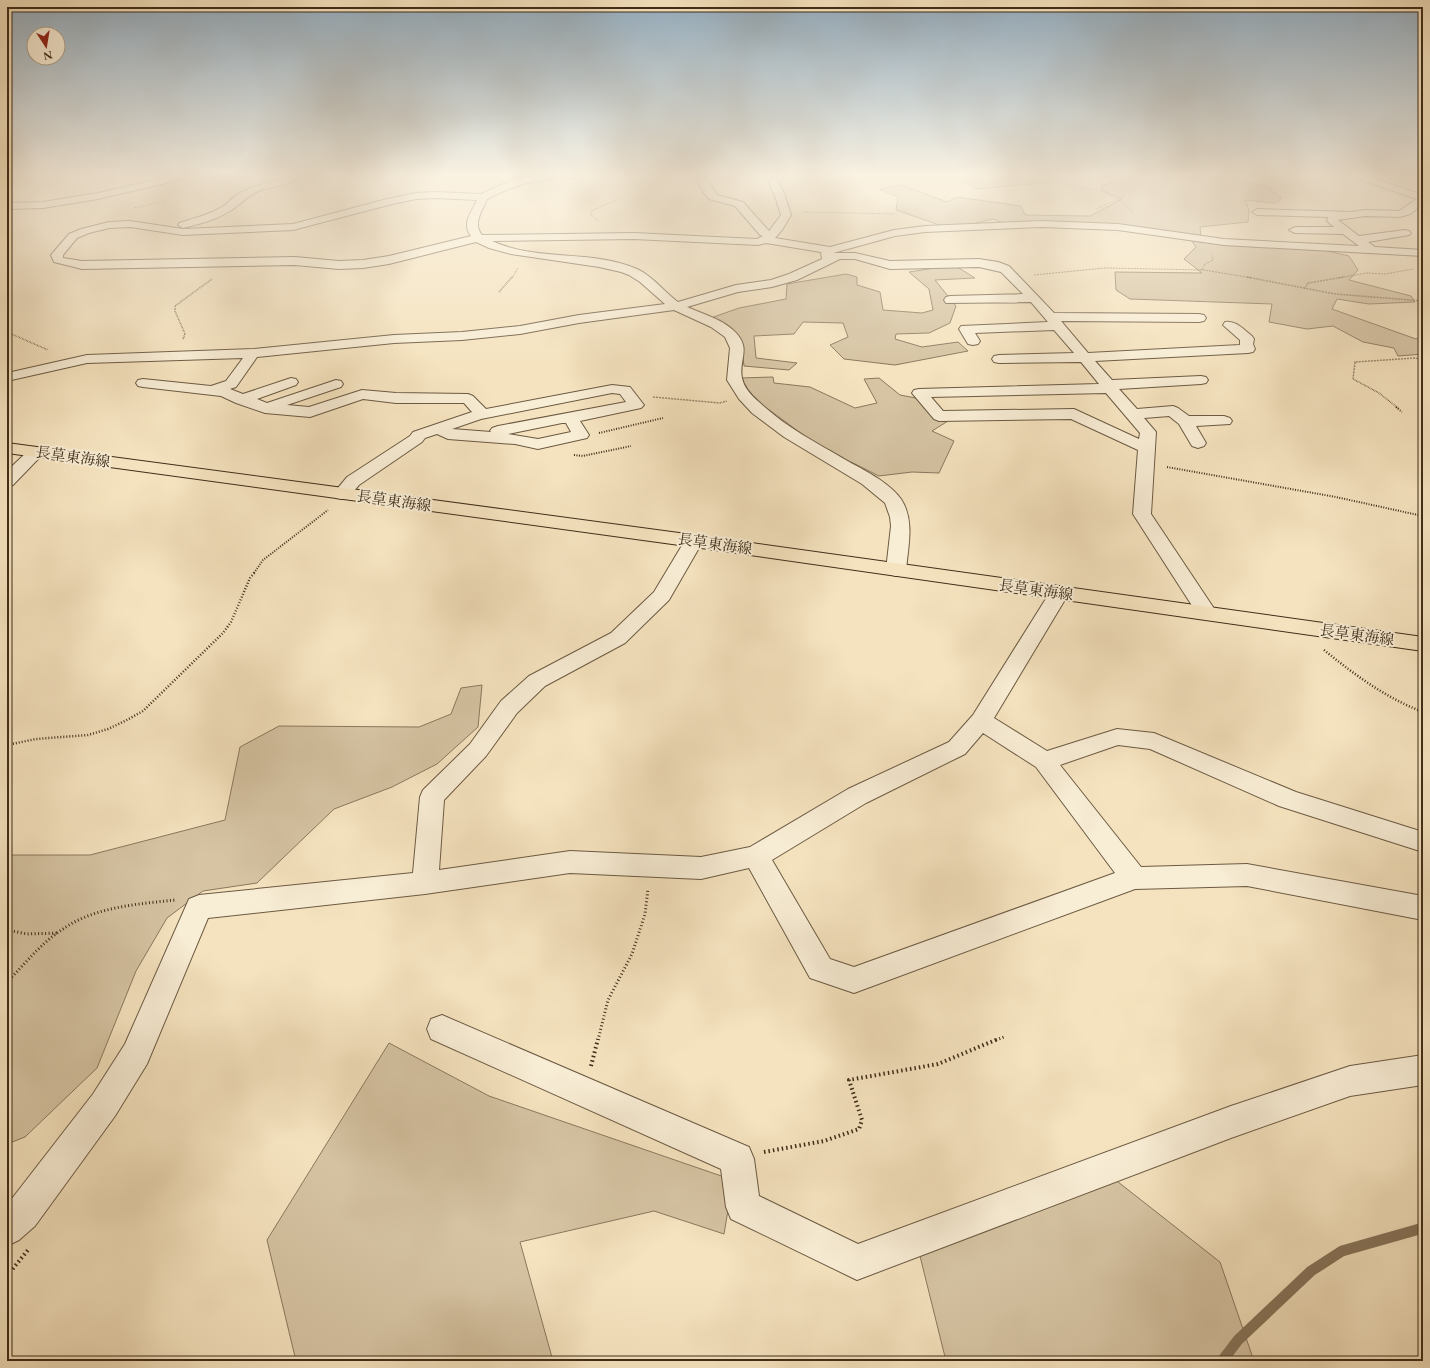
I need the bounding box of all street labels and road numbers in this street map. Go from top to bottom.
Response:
street label: 長草東海線 [35,442,112,471]
street label: 長草東海線 [356,486,433,515]
street label: 長草東海線 [677,529,754,558]
street label: 長草東海線 [998,575,1075,604]
street label: 長草東海線 [1319,620,1396,649]

